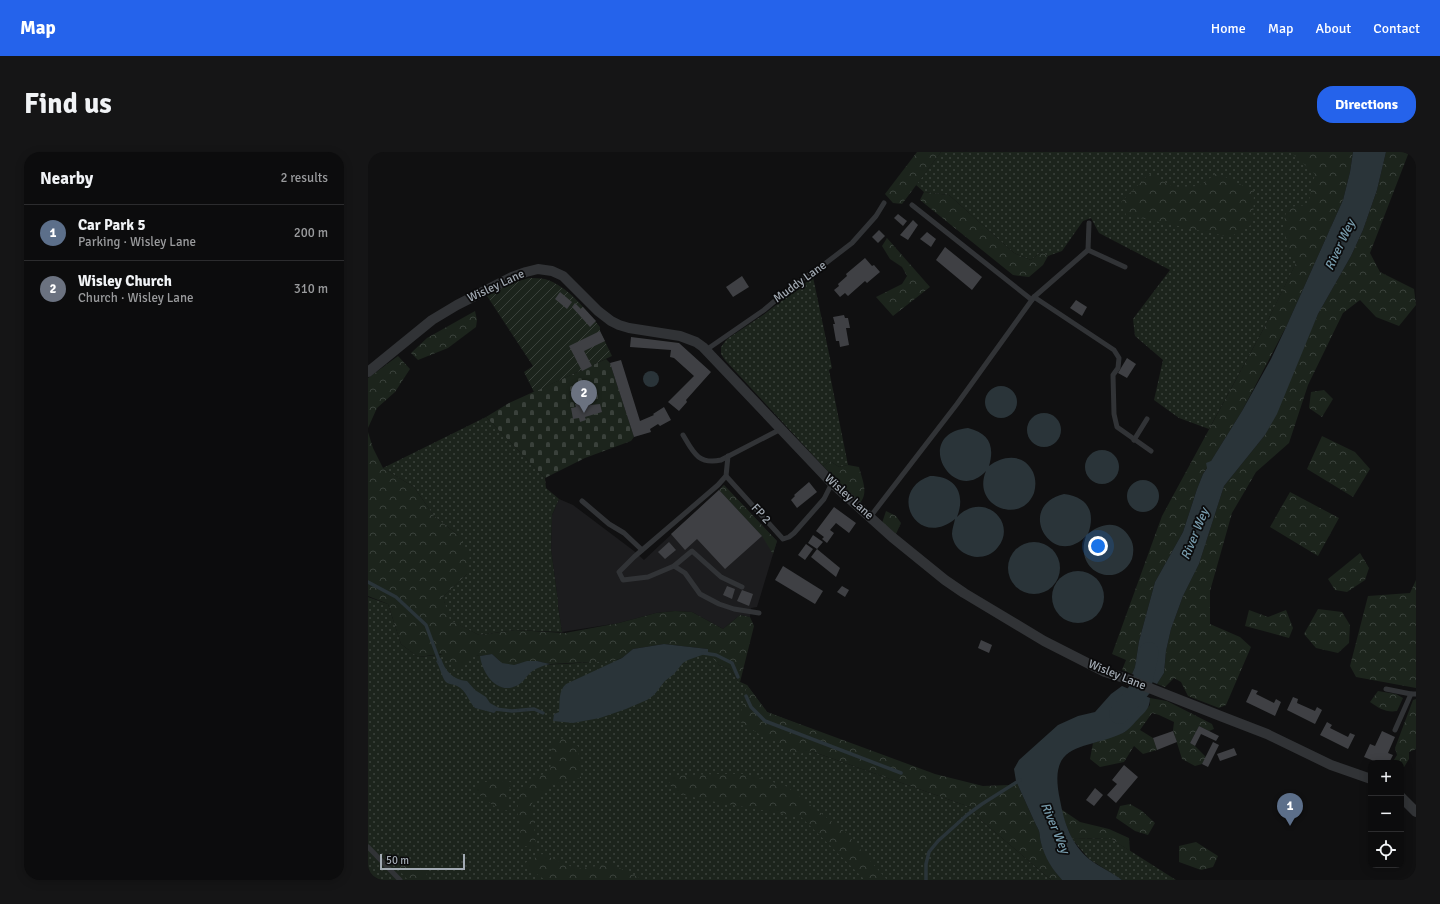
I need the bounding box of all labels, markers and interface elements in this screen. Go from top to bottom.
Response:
text: Map [20,16,56,40]
text: Home [1211,20,1246,37]
text: Map [1268,20,1293,37]
text: About [1315,20,1351,37]
text: Contact [1373,20,1420,37]
button: Directions [1317,86,1416,123]
text: Find us [24,87,112,121]
text: Nearby [40,168,93,189]
text: 2 results [280,170,328,186]
water label: River Wey [1321,215,1359,273]
text: Car Park 5 [78,216,146,234]
text: 1 [49,225,57,241]
text: 200 m [294,225,328,241]
text: Parking · Wisley Lane [78,234,196,250]
street label: Muddy Lane [771,258,829,306]
street label: Wisley Lane [465,266,527,306]
text: Wisley Church [78,272,172,290]
text: 2 [49,281,57,297]
text: 310 m [294,281,328,297]
text: Church · Wisley Lane [78,290,194,306]
pin: 2 [571,380,597,413]
street label: Wisley Lane [821,471,877,523]
street label: FP 2 [748,501,774,527]
water label: River Wey [1177,504,1213,562]
your location [1088,536,1108,556]
street label: Wisley Lane [1086,657,1148,693]
map controls [1368,760,1404,868]
button: + [1368,760,1404,796]
pin: 1 [1277,793,1303,826]
button: − [1368,796,1404,832]
water label: River Wey [1037,800,1074,858]
button: locate [1368,832,1404,868]
scale bar [380,852,465,871]
text: 50 m [386,854,409,867]

